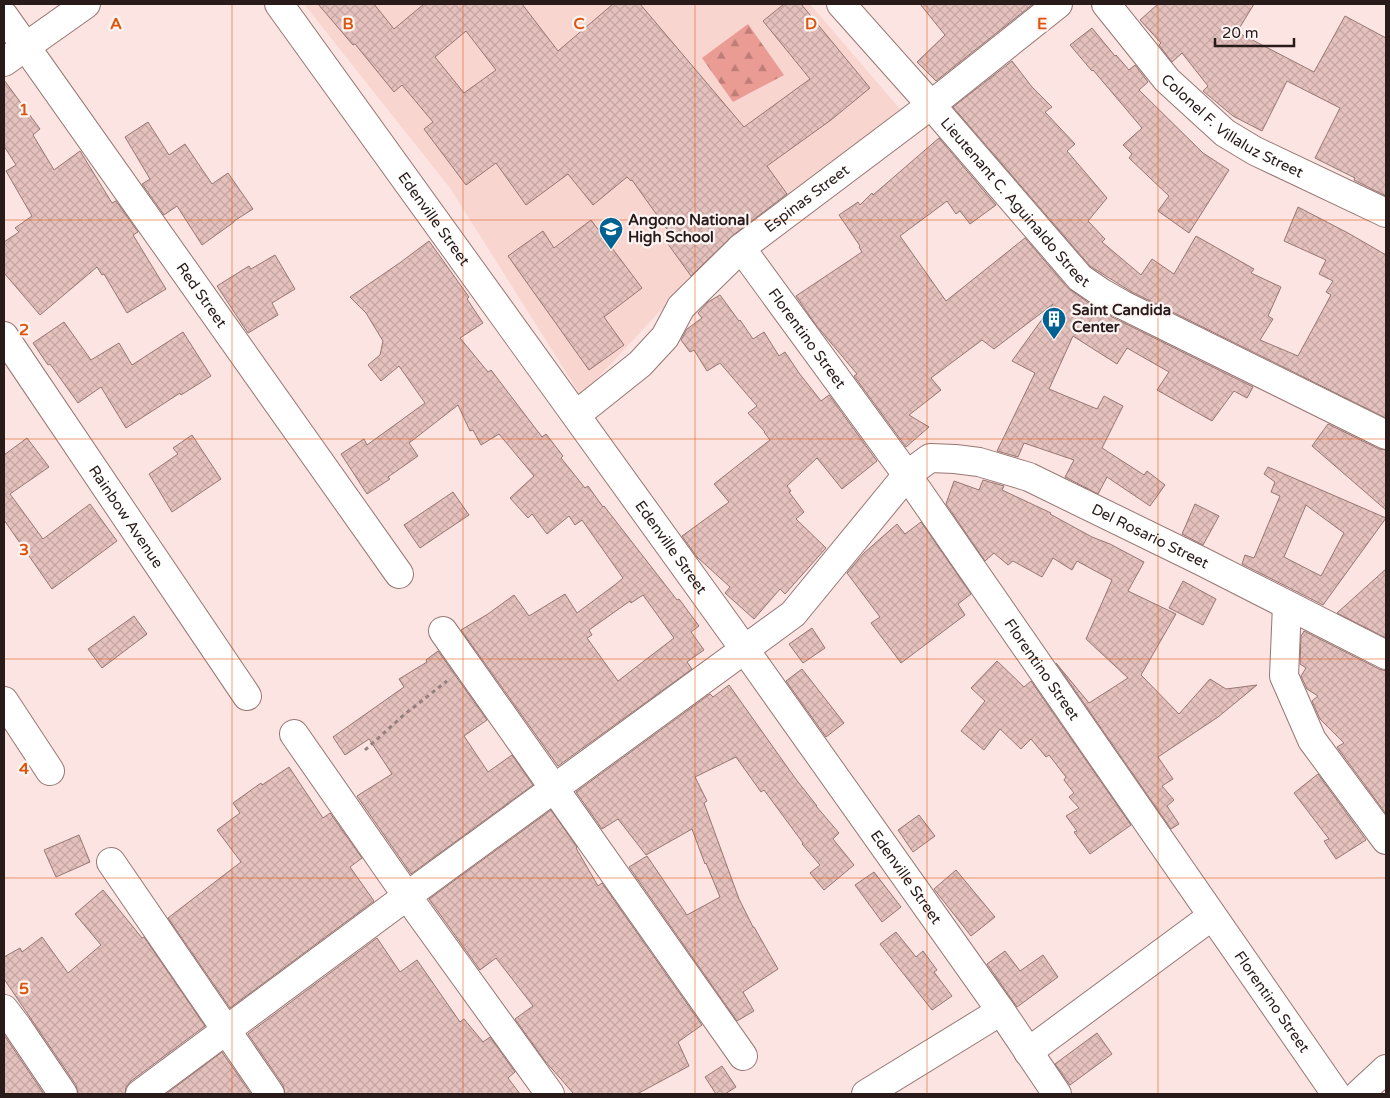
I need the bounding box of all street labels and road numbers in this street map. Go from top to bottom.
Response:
street label: Colonel F. Villaluz Street [1157,70,1306,182]
street label: Lieutenant C. Aguinaldo Street [937,114,1093,291]
street label: Espinas Street [761,161,853,236]
street label: Edenville Street [394,169,474,269]
street label: Red Street [172,259,231,331]
street label: Florentino Street [765,285,850,392]
street label: Rainbow Avenue [85,462,167,571]
street label: Edenville Street [631,497,711,598]
street label: Del Rosario Street [1089,500,1212,572]
street label: Florentino Street [1000,615,1083,724]
street label: Edenville Street [867,827,946,928]
street label: Florentino Street [1231,947,1314,1056]

